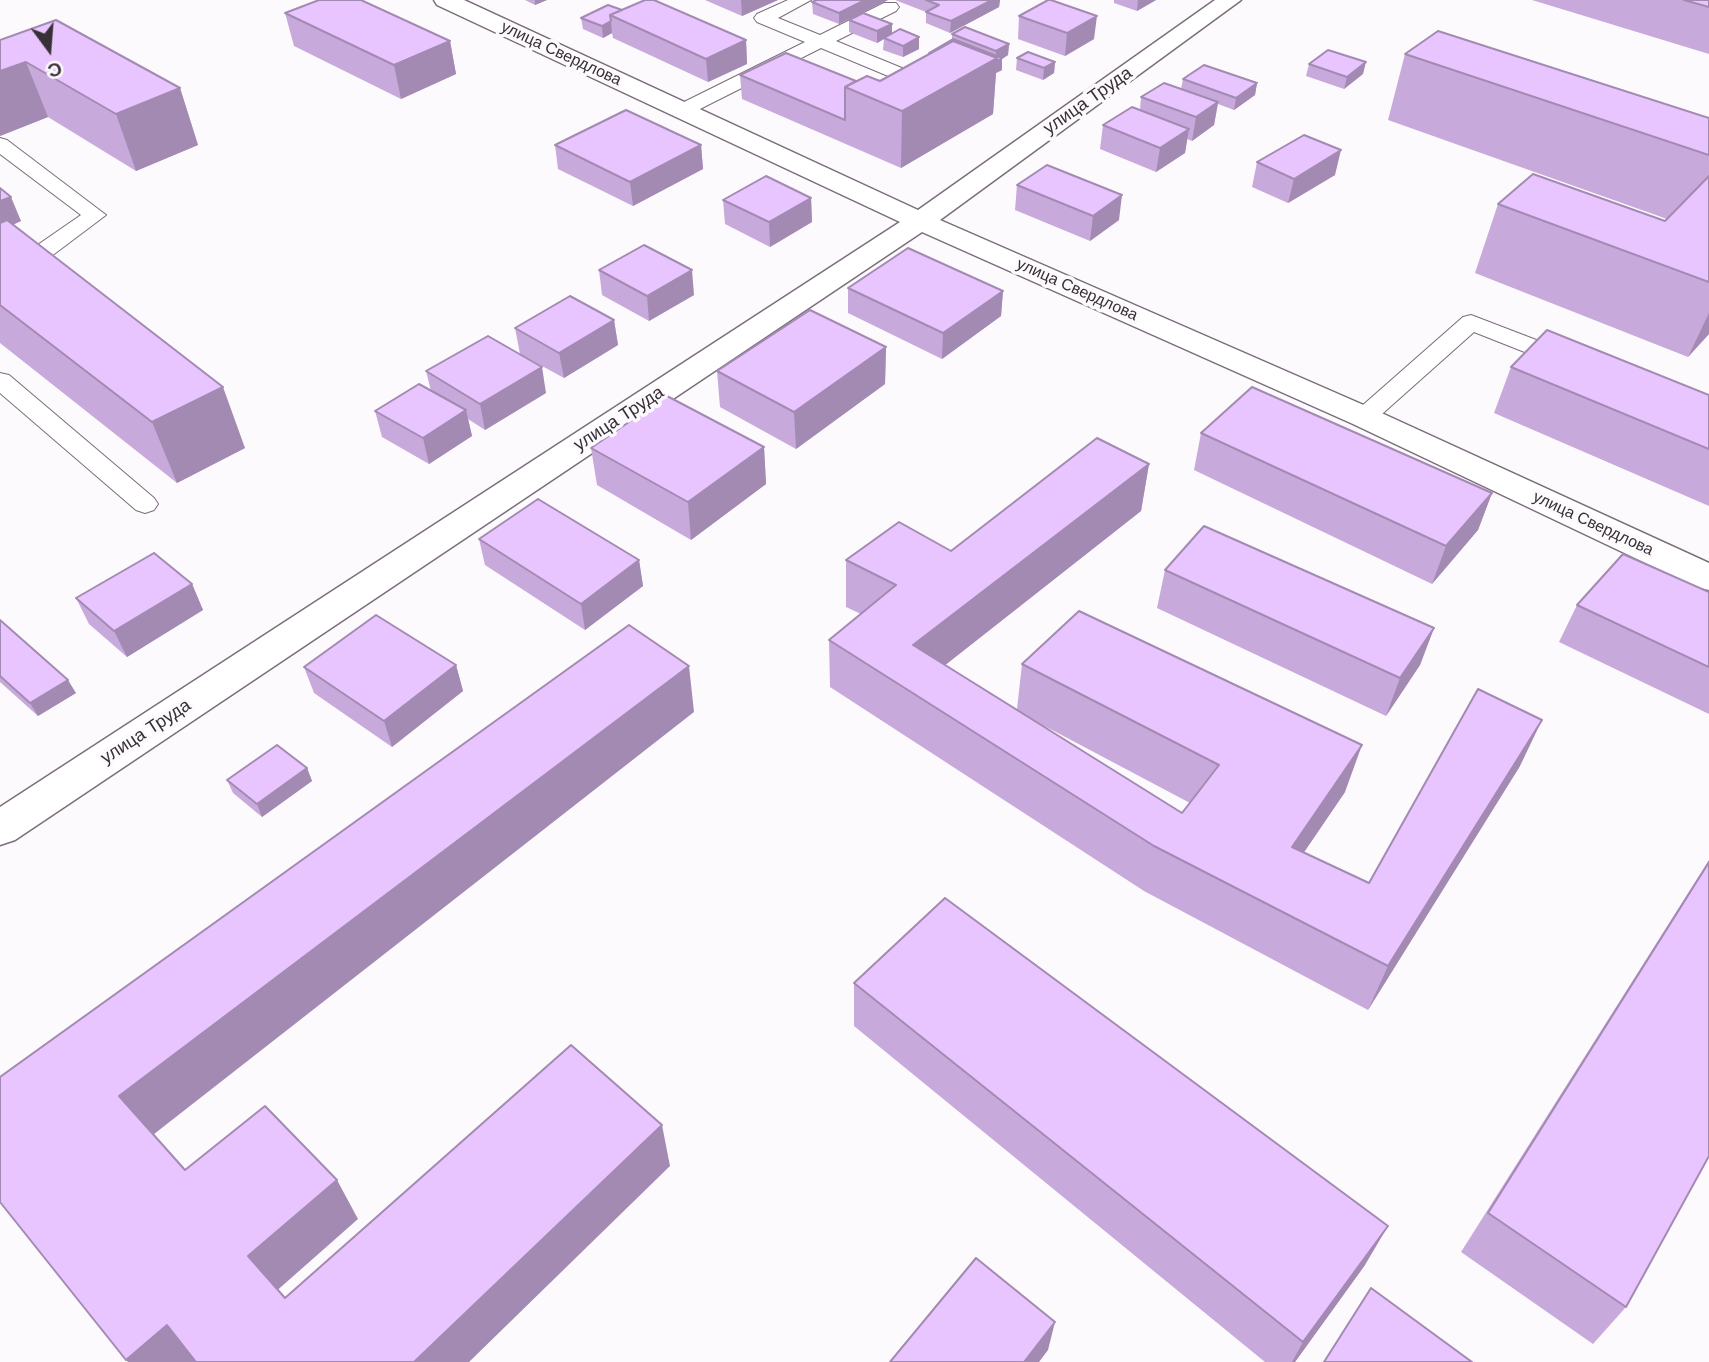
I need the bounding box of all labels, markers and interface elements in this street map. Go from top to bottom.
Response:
north arrow [14,14,84,84]
street label: улица Свердлова [498,18,624,90]
text: С [45,58,64,82]
street label: улица Труда [1040,63,1136,139]
street label: улица Свердлова [1013,255,1141,325]
street label: улица Труда [570,382,668,456]
street label: улица Свердлова [1530,488,1656,560]
street label: улица Труда [97,695,195,769]

